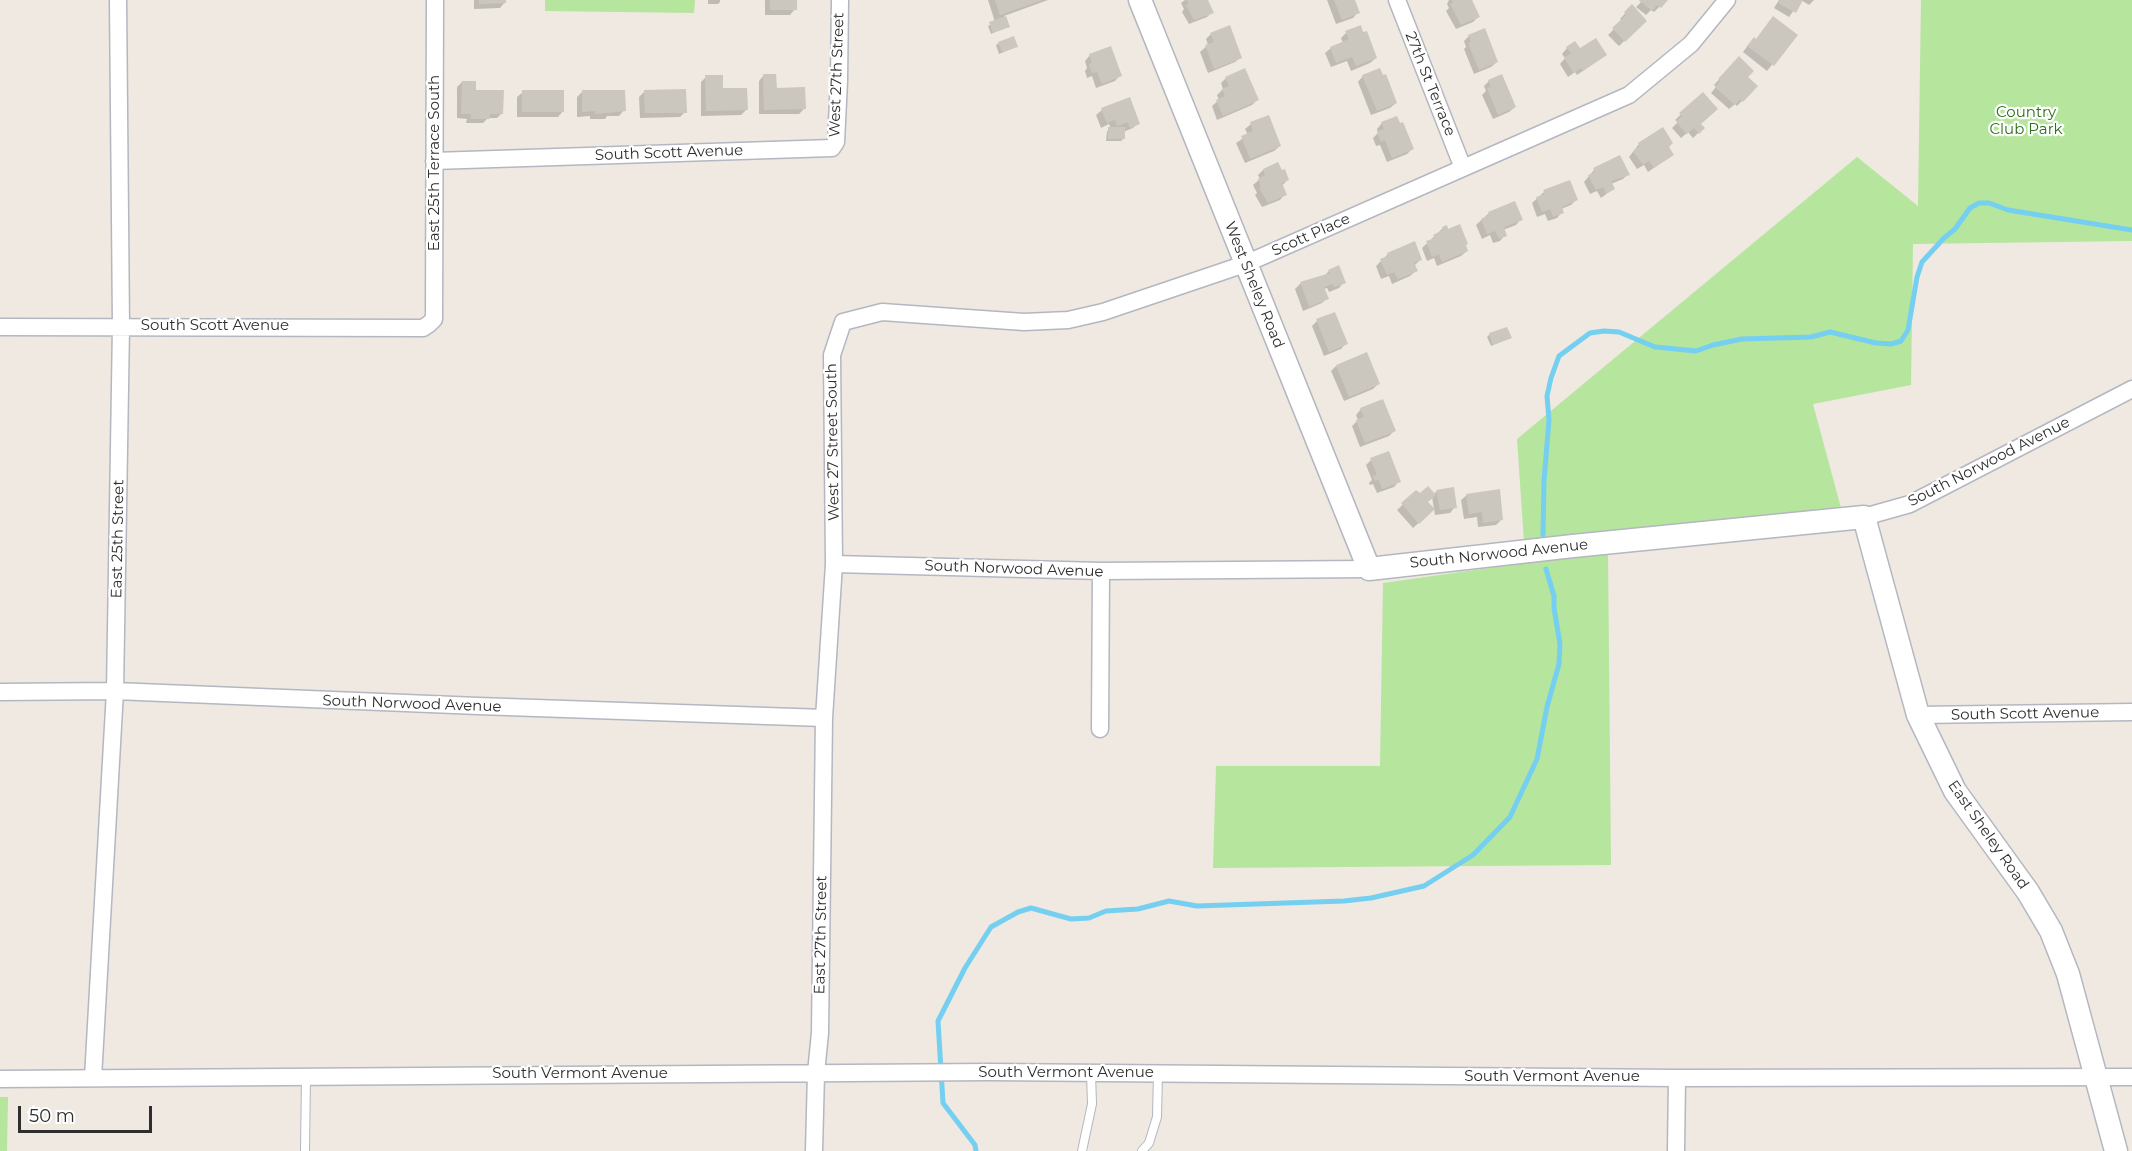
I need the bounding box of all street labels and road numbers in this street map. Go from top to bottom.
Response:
street label: West 27th Street [826,12,848,138]
street label: 27th St Terrace [1401,29,1459,139]
street label: East 25th Terrace South [426,75,444,251]
street label: South Scott Avenue [595,141,743,165]
street label: Scott Place [1269,210,1353,260]
street label: West Sheley Road [1220,219,1288,351]
street label: South Scott Avenue [141,317,289,335]
street label: West 27 Street South [823,363,843,521]
street label: South Norwood Avenue [1905,413,2073,511]
street label: East 25th Street [108,480,128,598]
street label: South Norwood Avenue [1409,536,1589,572]
street label: South Norwood Avenue [924,557,1104,581]
street label: South Norwood Avenue [322,692,502,716]
street label: South Scott Avenue [1951,704,2099,724]
street label: East Sheley Road [1944,777,2032,893]
street label: East 27th Street [811,875,831,995]
street label: South Vermont Avenue [978,1064,1154,1082]
street label: South Vermont Avenue [492,1065,668,1083]
street label: South Vermont Avenue [1464,1068,1640,1086]

